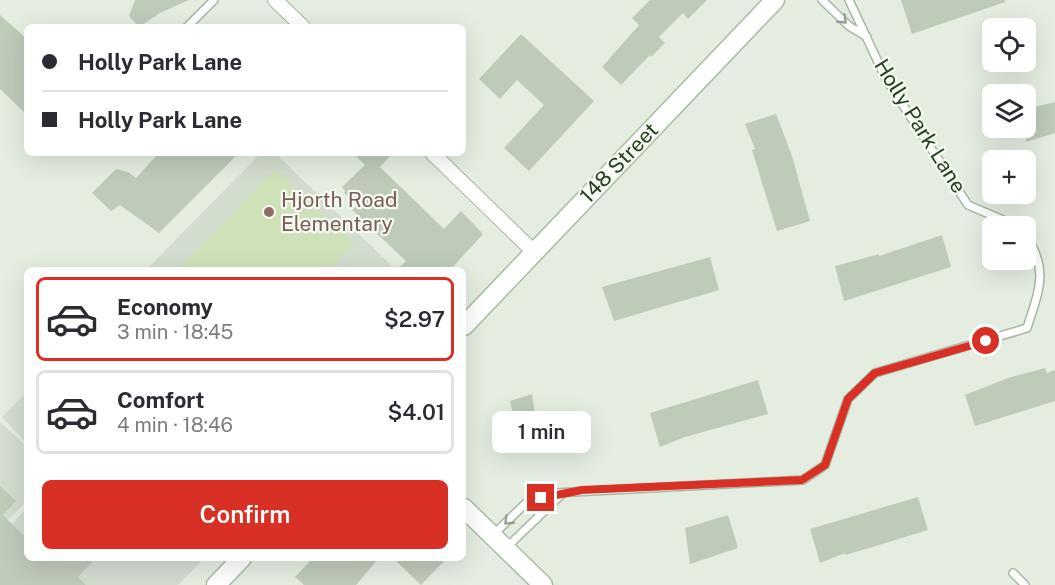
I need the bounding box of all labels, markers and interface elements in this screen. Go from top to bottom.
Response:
one-way arrow [837,13,847,24]
map controls [982,18,1036,270]
button: locate [982,18,1036,72]
text: Holly Park Lane [78,49,242,75]
street label: Holly Park Lane [869,54,972,197]
button: layers [982,84,1036,138]
text: Holly Park Lane [78,107,242,133]
street label: 148 Street [574,117,663,208]
button: + [982,150,1036,204]
place label: Hjorth Road Elementary [281,187,398,236]
marker: Hjorth Road Elementary [262,205,276,219]
button: − [982,216,1036,270]
icon: car [45,292,99,346]
text: Economy [117,294,213,320]
text: $2.97 [384,306,445,332]
text: 3 min · 18:45 [117,320,233,344]
route start [972,327,999,354]
icon: car [45,385,99,439]
text: Comfort [117,387,204,413]
text: $4.01 [388,399,445,425]
callout: 1 min [492,411,590,453]
text: 4 min · 18:46 [117,413,233,437]
text: 1 min [518,420,565,444]
button: Confirm [42,480,448,549]
route end [527,484,554,511]
one-way arrow [504,513,515,524]

